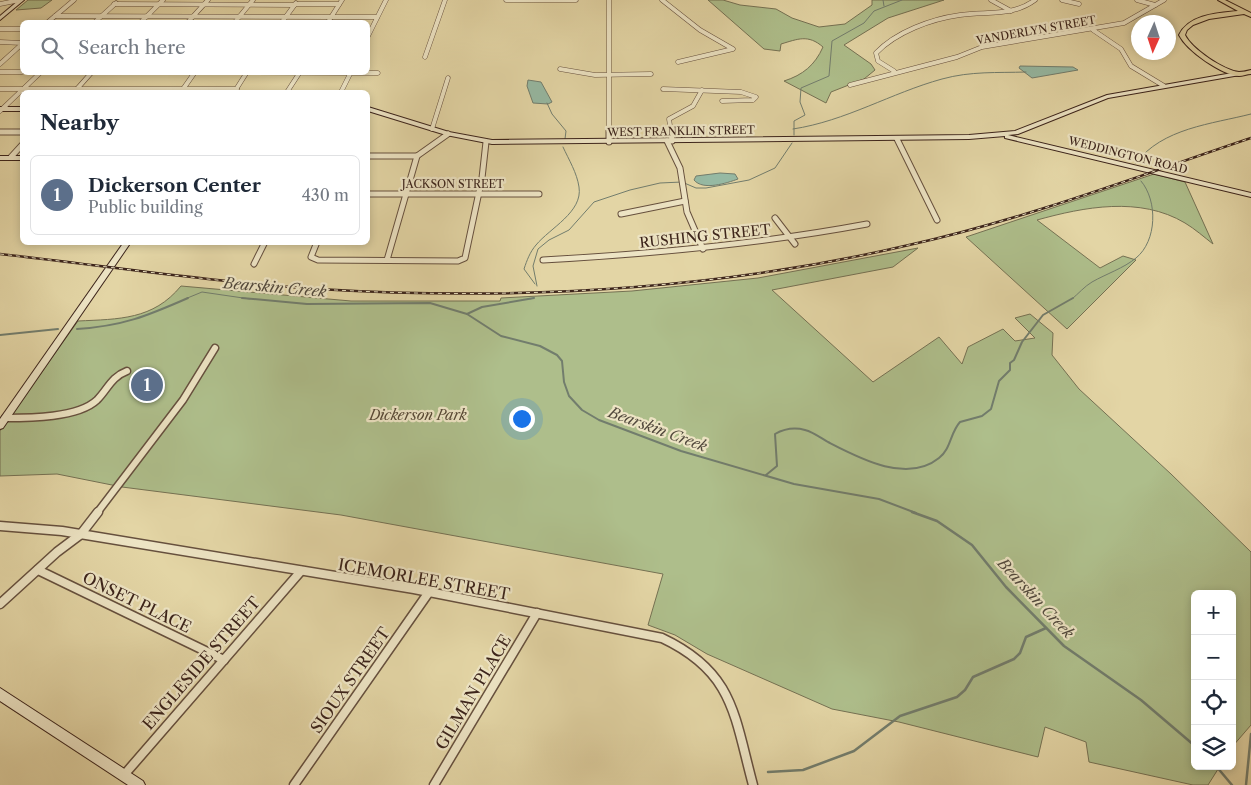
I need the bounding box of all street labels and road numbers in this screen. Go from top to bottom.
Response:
street label: VANDERLYN STREET [974,12,1098,48]
street label: WEST FRANKLIN STREET [606,123,756,139]
street label: WEDDINGTON ROAD [1066,133,1189,177]
street label: JACKSON STREET [400,177,505,191]
street label: RUSHING STREET [639,220,772,252]
street label: ICEMORLEE STREET [337,554,512,604]
street label: ONSET PLACE [79,567,195,637]
street label: ENGLESIDE STREET [138,592,264,734]
street label: SIOUX STREET [306,623,394,737]
street label: GILMAN PLACE [431,631,515,753]

